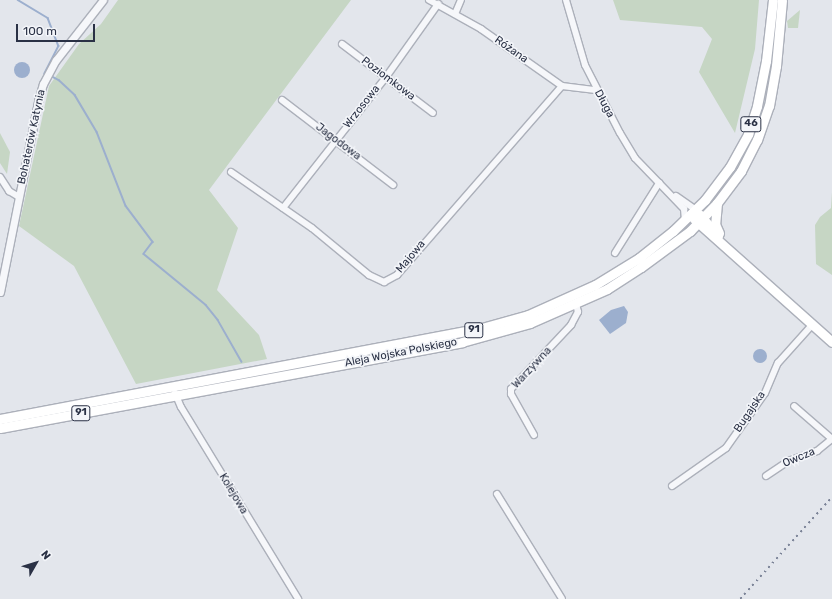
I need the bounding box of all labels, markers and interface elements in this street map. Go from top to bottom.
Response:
scale bar [18,16,97,42]
text: 100 m [23,24,57,38]
street label: Różana [492,34,530,66]
street label: Poziomkowa [359,55,417,103]
street label: Wrzosowa [341,83,383,131]
street label: Bohaterów Katynia [15,88,49,186]
street label: Długa [591,88,617,120]
road number: 46 [740,116,762,132]
street label: Jagodowa [313,121,363,163]
street label: Majowa [394,238,428,276]
road number: 91 [464,322,484,338]
street label: Aleja Wojska Polskiego [344,336,458,370]
street label: Warzywna [509,344,555,392]
street label: Bugajska [731,389,769,435]
road number: 91 [71,405,91,421]
street label: Owcza [781,445,817,471]
street label: Kolejowa [216,471,250,517]
north arrow [16,543,56,583]
text: N [38,548,53,562]

